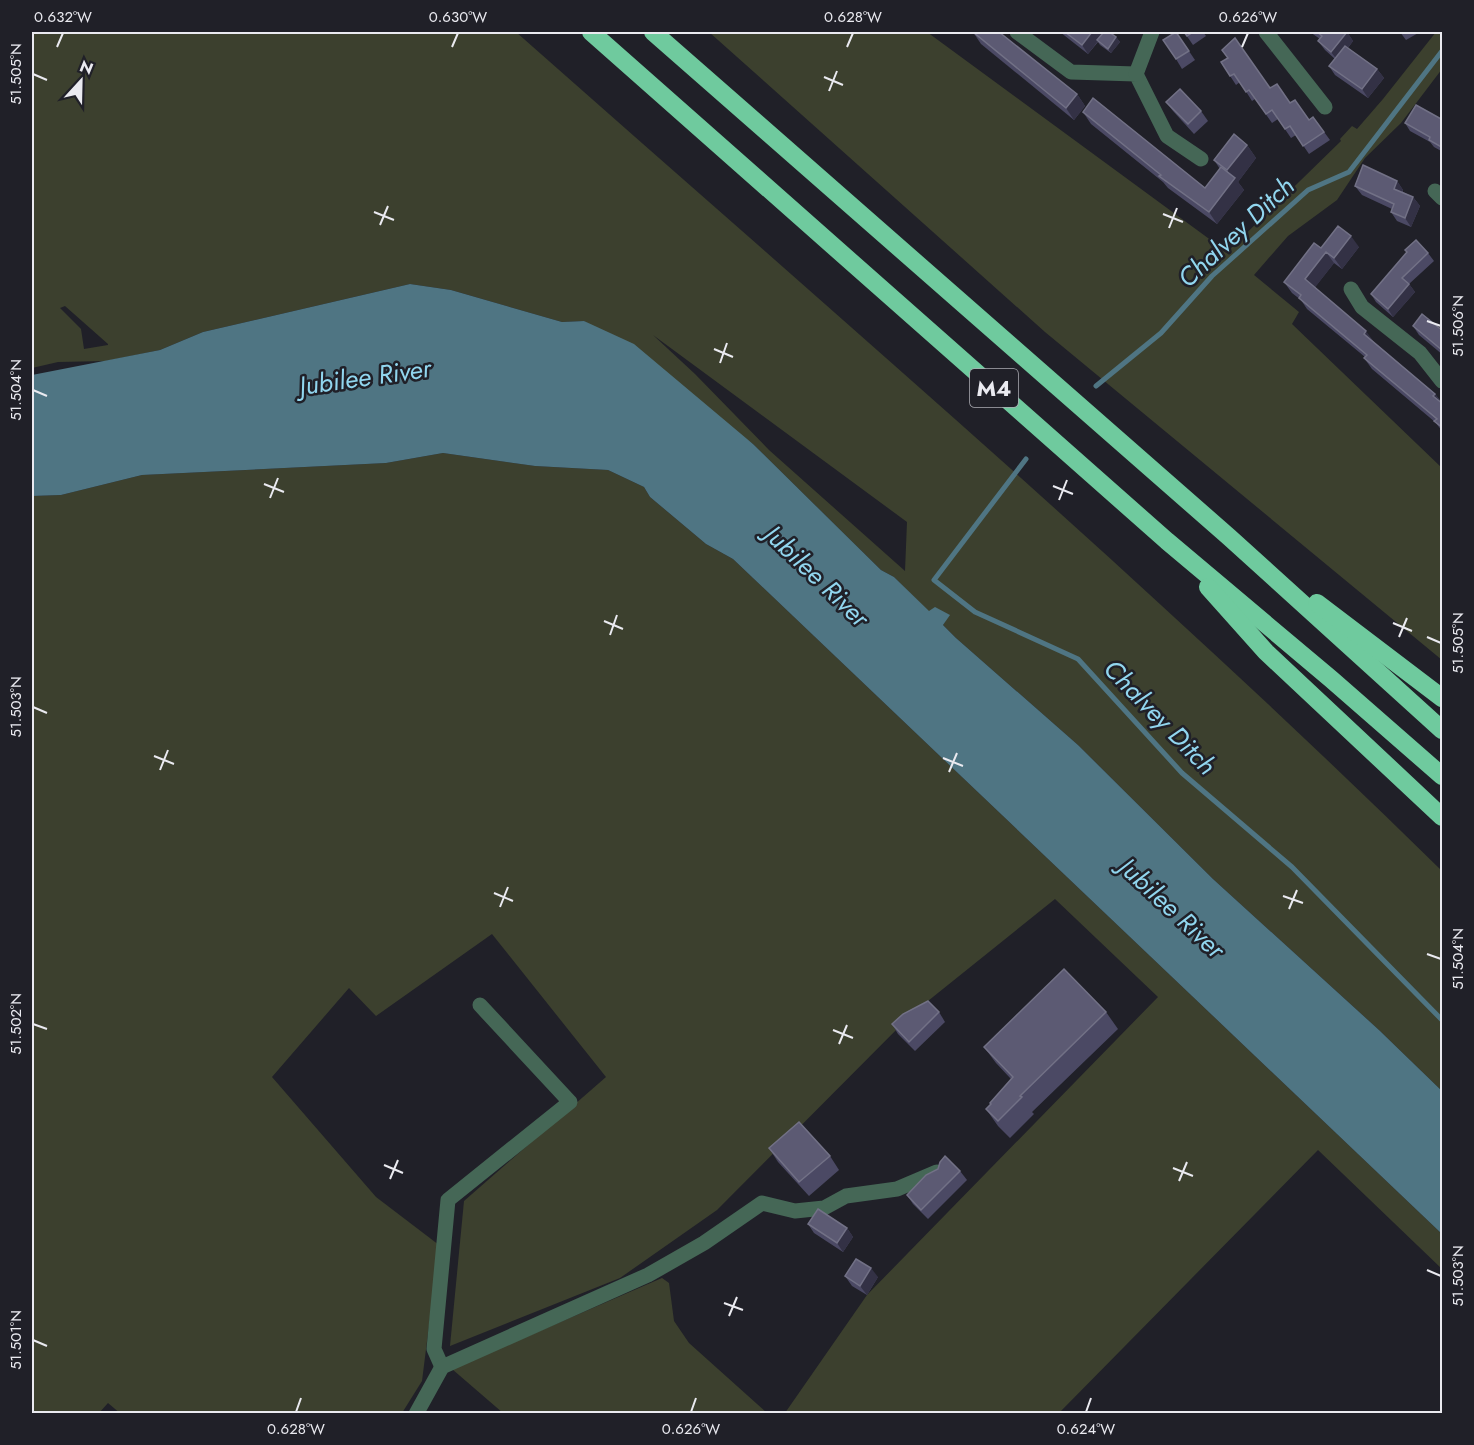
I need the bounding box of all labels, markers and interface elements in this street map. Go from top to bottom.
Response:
text: 0.632°W [34,6,92,28]
text: 0.630°W [429,6,487,28]
text: 0.628°W [824,6,882,28]
text: 0.626°W [1219,6,1277,28]
text: 51.505°N [5,43,27,105]
north arrow [51,51,111,111]
text: N [76,55,97,81]
water label: Chalvey Ditch [1169,168,1303,296]
text: 51.506°N [1447,295,1469,357]
water label: Jubilee River [292,349,435,406]
text: 51.504°N [5,359,27,421]
road number: M4 [970,369,1018,407]
water label: Jubilee River [752,513,879,637]
text: 51.505°N [1447,612,1469,674]
water label: Chalvey Ditch [1095,651,1225,783]
text: 51.503°N [5,676,27,738]
water label: Jubilee River [1107,845,1235,968]
text: 51.504°N [1447,928,1469,990]
text: 51.502°N [5,993,27,1055]
text: 51.503°N [1447,1245,1469,1307]
text: 51.501°N [5,1310,27,1370]
text: 0.628°W [267,1418,325,1440]
text: 0.626°W [662,1418,720,1440]
text: 0.624°W [1057,1418,1115,1440]

